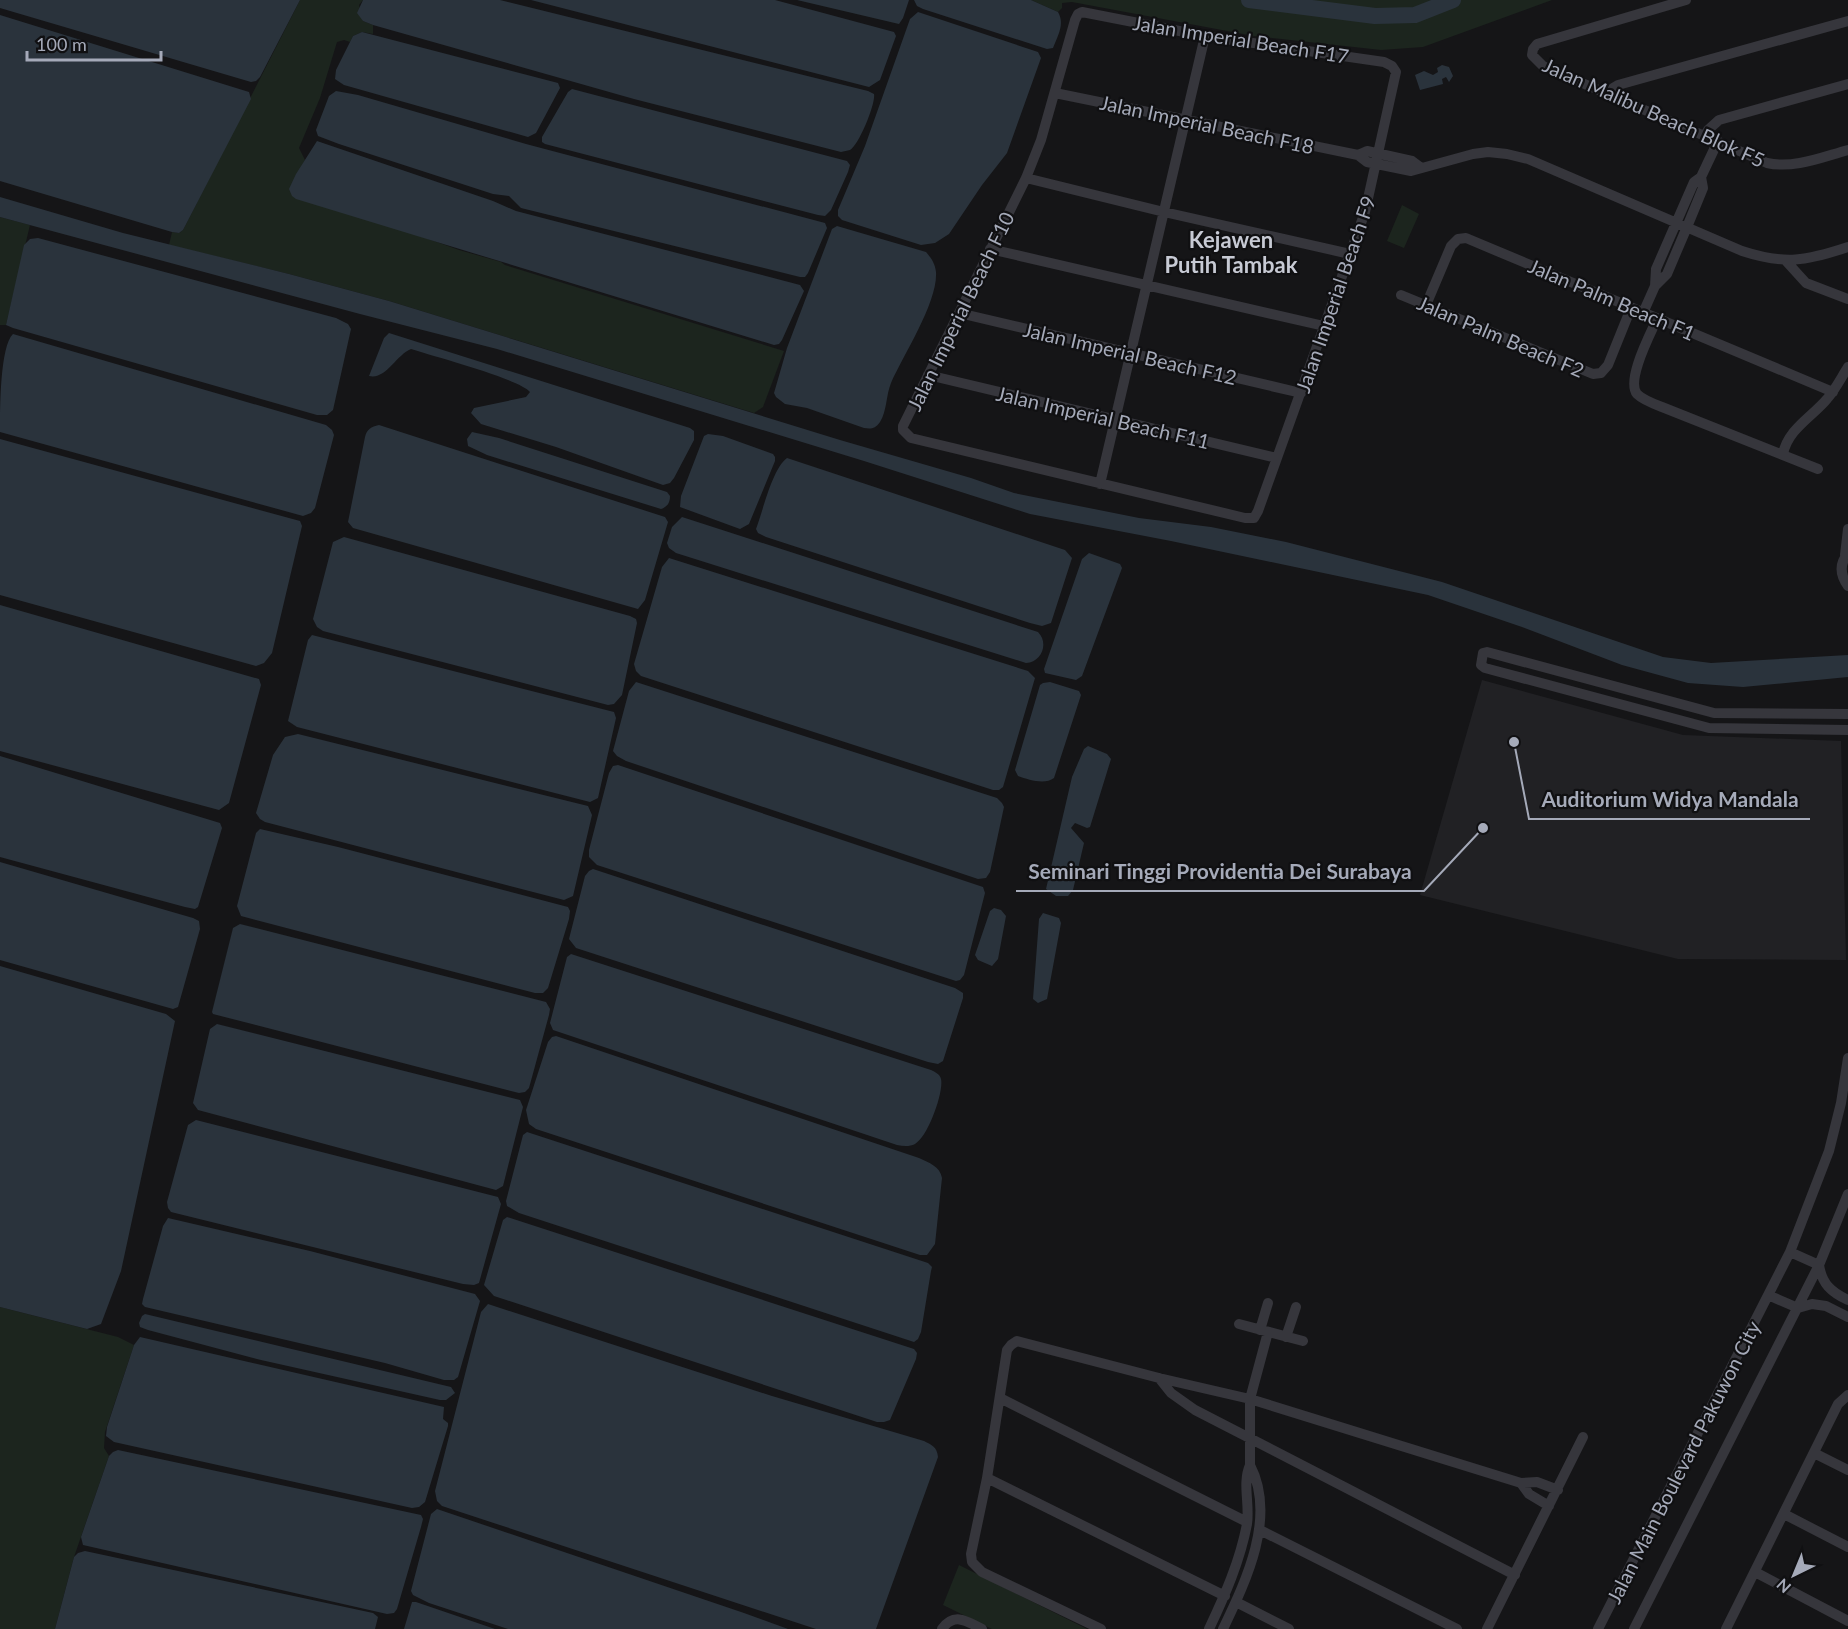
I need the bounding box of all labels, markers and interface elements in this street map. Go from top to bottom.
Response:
street label: Jalan Imperial Beach F17 [1131,10,1351,68]
scale bar [27,24,160,62]
text: 100 m [36,33,87,55]
street label: Jalan Malibu Beach Blok F5 [1539,52,1769,172]
street label: Jalan Imperial Beach F18 [1098,90,1316,158]
street label: Jalan Imperial Beach F9 [1290,192,1380,396]
street label: Jalan Imperial Beach F10 [901,208,1019,414]
district label: Kejawen Putih Tambak [1165,226,1298,278]
street label: Jalan Palm Beach F1 [1525,253,1699,345]
street label: Jalan Palm Beach F2 [1414,290,1588,382]
street label: Jalan Imperial Beach F12 [1021,317,1239,389]
street label: Jalan Imperial Beach F11 [994,381,1212,453]
callout: Auditorium Widya Mandala [1529,780,1810,819]
text: Auditorium Widya Mandala [1540,786,1799,811]
callout: Seminari Tinggi Providentia Dei Surabaya [1016,852,1424,891]
text: Seminari Tinggi Providentia Dei Surabaya [1028,858,1412,883]
street label: Jalan Main Boulevard Pakuwon City [1601,1316,1765,1607]
north arrow [1764,1545,1824,1605]
text: N [1772,1575,1794,1597]

